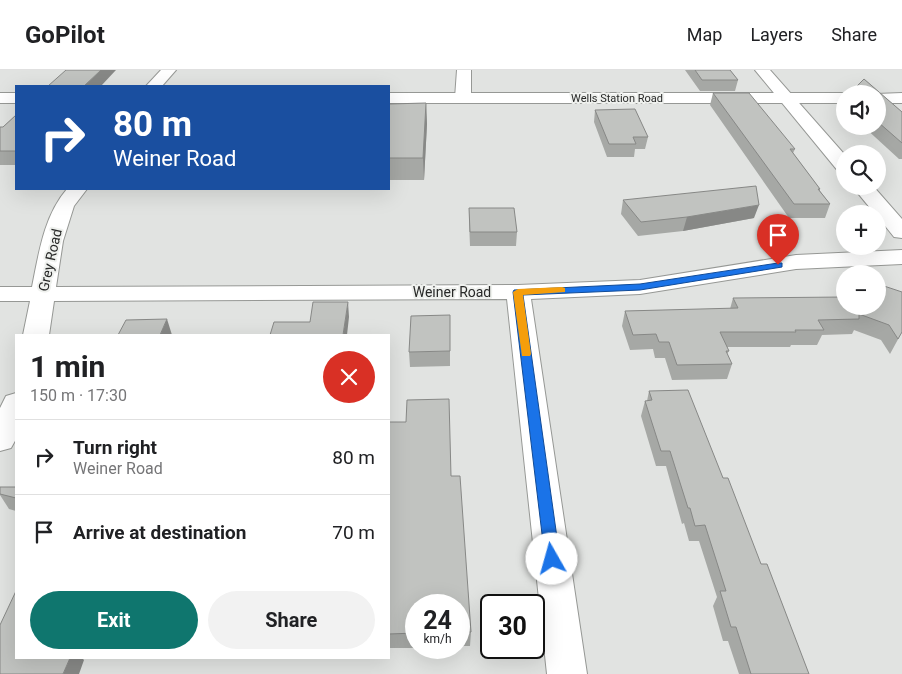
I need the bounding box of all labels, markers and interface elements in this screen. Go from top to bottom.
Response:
text: GoPilot [25,21,105,49]
text: Map [687,24,722,45]
text: Layers [750,24,803,45]
text: Share [831,24,877,45]
map controls [836,85,886,315]
button: sound [836,85,886,135]
street label: Wells Station Road [571,92,663,105]
text: 80 m [113,104,192,145]
icon: right [30,105,95,170]
button: search [836,145,886,195]
text: Weiner Road [113,146,236,171]
button: + [836,205,886,255]
pin [757,214,799,265]
icon: arrive [764,221,792,249]
street label: Grey Road [35,227,65,293]
button: − [836,265,886,315]
street label: Weiner Road [413,284,491,300]
text: 1 min [30,349,105,384]
button: close [323,351,375,403]
text: 150 m · 17:30 [30,386,127,405]
text: Turn right [73,436,157,459]
icon: right [30,443,58,471]
text: 80 m [332,446,375,469]
text: Weiner Road [73,459,163,478]
icon: arrive [30,518,58,546]
text: Arrive at destination [73,521,246,544]
text: 70 m [332,521,375,544]
position arrow [525,532,577,584]
button: Exit [30,591,198,649]
button: Share [208,591,375,649]
speed limit sign: 30 [480,594,545,659]
text: 24 [423,606,452,635]
text: km/h [423,632,452,646]

